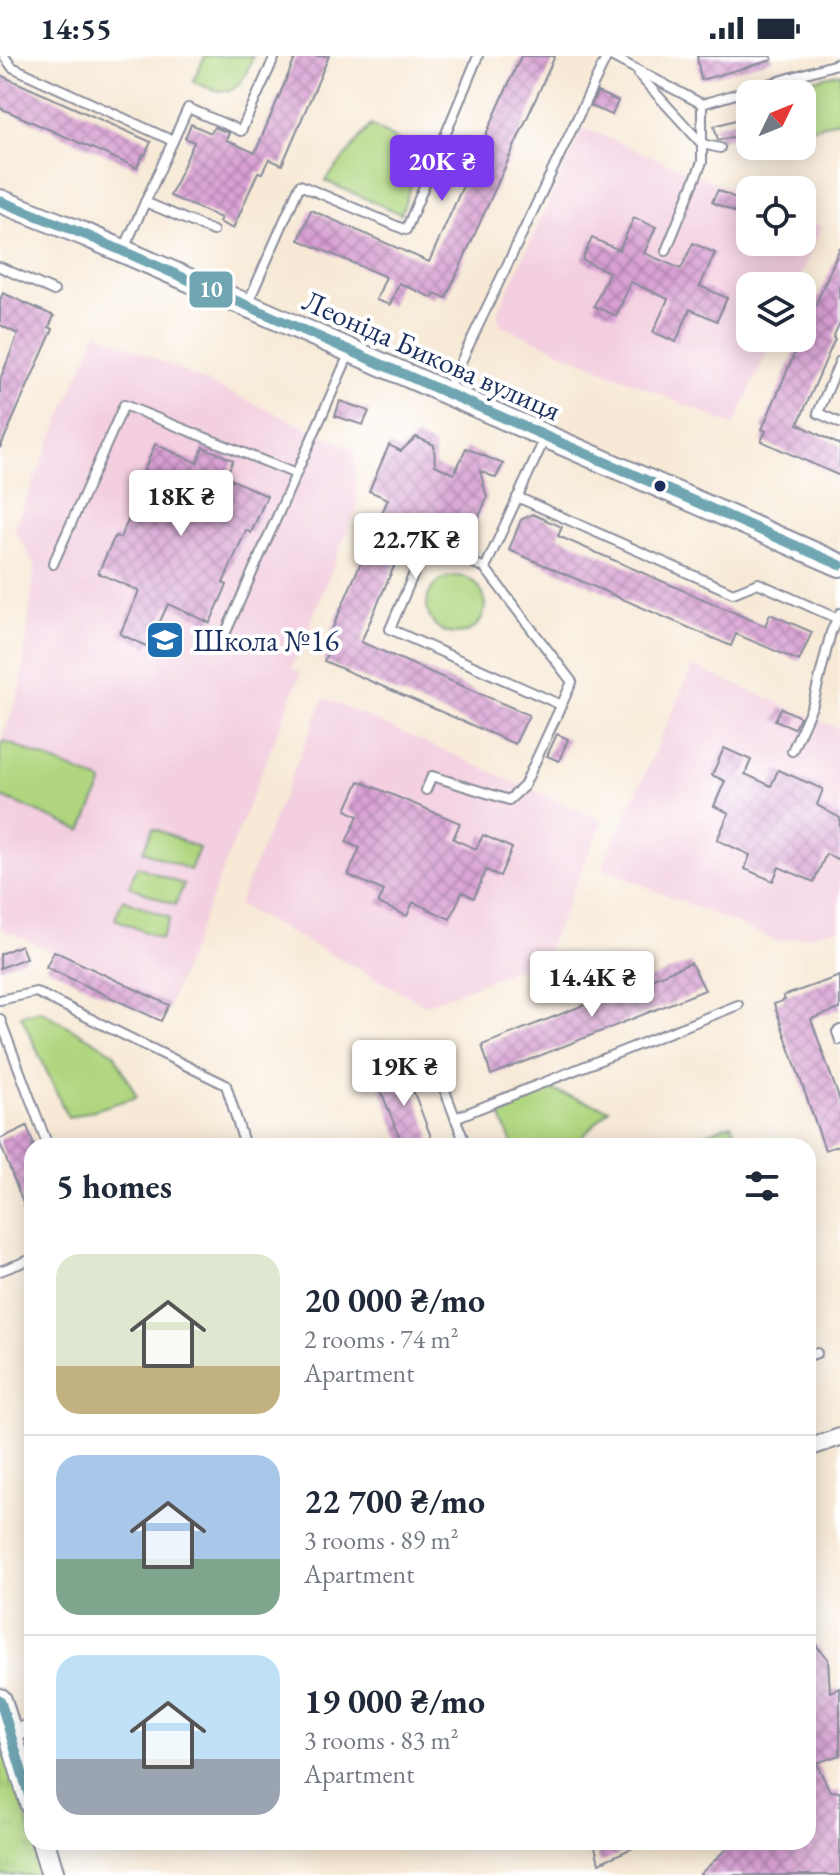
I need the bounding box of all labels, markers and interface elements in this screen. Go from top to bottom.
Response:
text: 14:55 [40,9,112,48]
north arrow [736,80,816,160]
map controls [736,80,816,352]
pin: 20K ₴ [386,135,498,203]
text: 20K ₴ [408,144,476,178]
button: locate [736,176,816,256]
line badge: 10 [188,270,234,309]
button: layers [736,272,816,352]
text: 10 [199,275,223,304]
street label: Леоніда Бикова вулиця [297,281,567,429]
pin: 18K ₴ [125,470,237,538]
unlabelled marker [652,478,668,494]
text: 18K ₴ [147,479,215,513]
pin: 22.7K ₴ [342,513,490,581]
text: 22.7K ₴ [372,522,460,556]
school or university icon: Школа №16 [144,619,186,661]
place label: Школа №16 [193,621,339,660]
pin: 14.4K ₴ [518,951,666,1019]
text: 14.4K ₴ [548,960,636,994]
pin: 19K ₴ [348,1040,460,1108]
text: 19K ₴ [370,1049,438,1083]
text: 5 homes [56,1164,172,1208]
icon: filters [740,1164,784,1208]
text: 20 000 ₴/mo [304,1278,485,1322]
icon: home [120,1286,216,1382]
text: 2 rooms · 74 m² [304,1322,459,1356]
text: Apartment [304,1356,414,1390]
text: 22 700 ₴/mo [304,1479,485,1523]
icon: home [120,1487,216,1583]
text: 3 rooms · 89 m² [304,1523,459,1557]
text: Apartment [304,1557,414,1591]
text: 19 000 ₴/mo [304,1679,485,1723]
icon: home [120,1687,216,1783]
text: 3 rooms · 83 m² [304,1723,459,1757]
text: Apartment [304,1757,414,1791]

